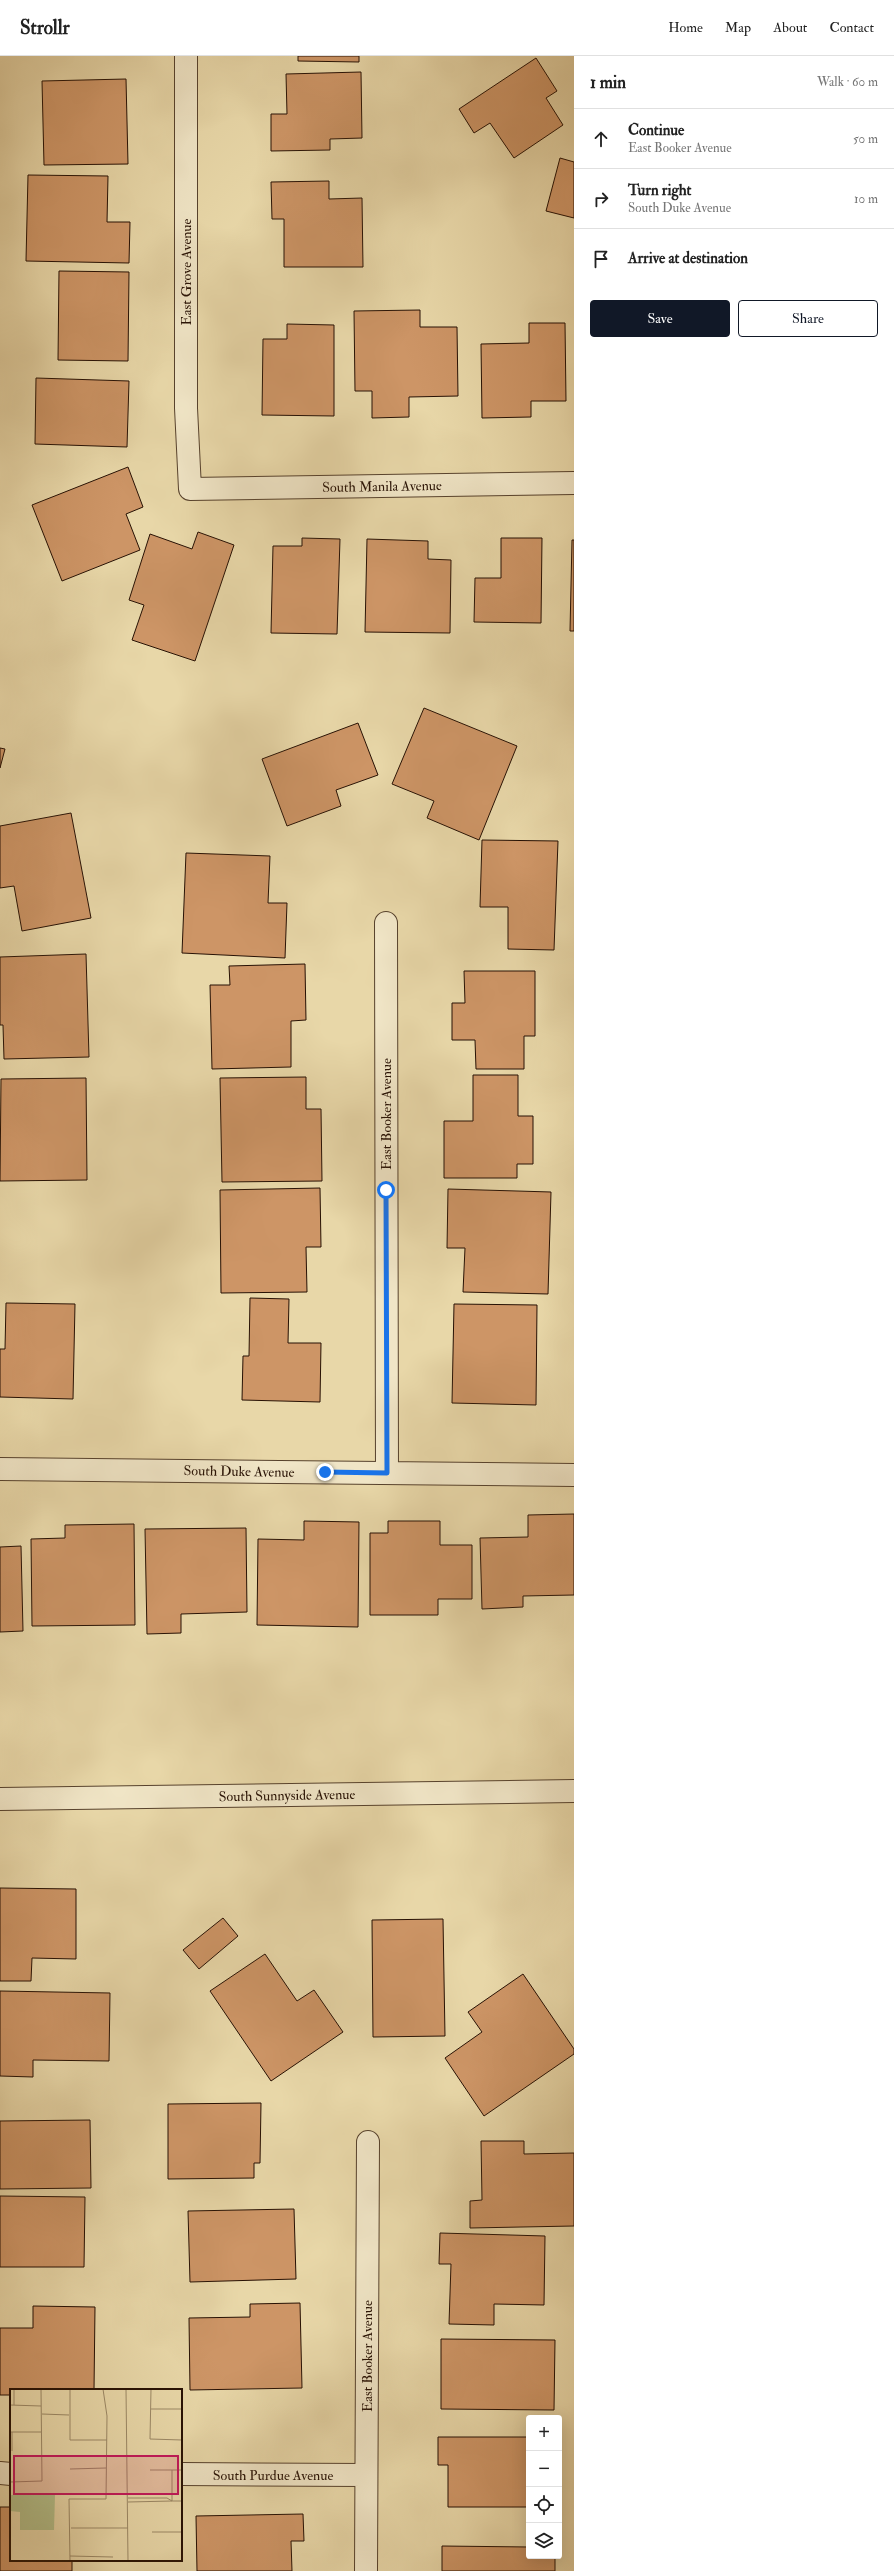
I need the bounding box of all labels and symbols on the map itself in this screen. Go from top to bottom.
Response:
street label: East Grove Avenue [178,218,195,325]
street label: South Manila Avenue [322,477,442,496]
street label: East Booker Avenue [378,1058,395,1170]
route start [377,1181,395,1199]
street label: South Duke Avenue [183,1462,295,1481]
route end [316,1463,334,1481]
street label: South Sunnyside Avenue [219,1786,356,1806]
street label: East Booker Avenue [359,2300,376,2412]
inset map [10,2389,182,2561]
street label: South Purdue Avenue [213,2467,333,2484]

